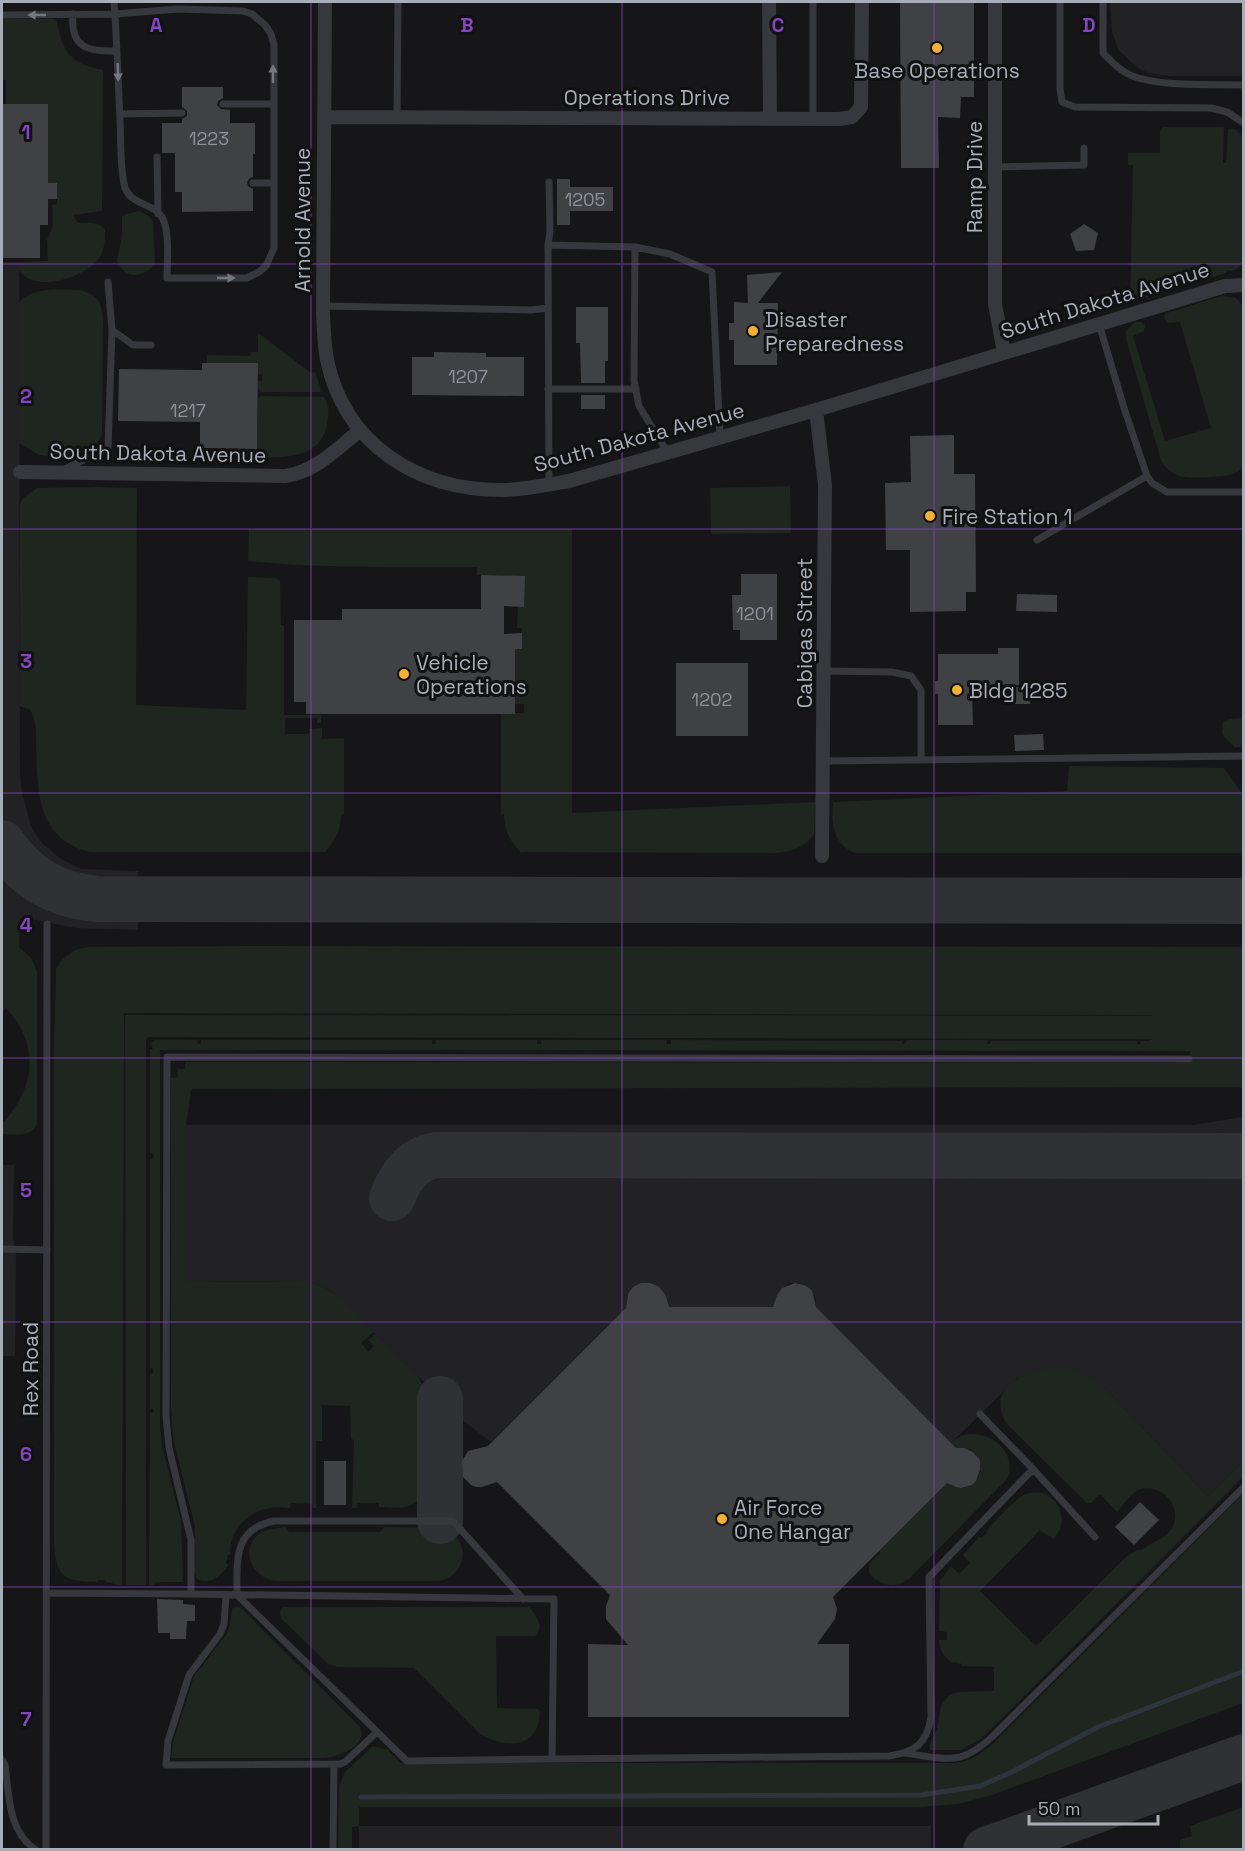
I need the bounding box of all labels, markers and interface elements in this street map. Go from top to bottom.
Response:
one-way arrow [28,10,47,20]
text: A [150,12,163,38]
text: B [460,12,474,38]
text: C [772,12,785,38]
text: D [1082,12,1096,38]
marker: Base Operations [930,41,944,55]
place label: Base Operations [854,57,1020,84]
one-way arrow [113,62,122,81]
one-way arrow [268,65,278,84]
street label: Operations Drive [564,84,730,111]
text: 1 [21,119,31,145]
street label: Ramp Drive [961,121,988,233]
house number: 1223 [189,127,229,150]
street label: Arnold Avenue [289,148,316,292]
house number: 1205 [565,188,605,211]
street label: South Dakota Avenue [997,255,1213,345]
one-way arrow [216,273,235,283]
place label: Disaster Preparedness [765,306,904,357]
marker: Disaster Preparedness [746,324,760,338]
house number: 1207 [448,365,488,388]
text: 2 [20,383,32,409]
street label: South Dakota Avenue [531,396,747,478]
house number: 1217 [170,399,206,422]
street label: South Dakota Avenue [49,438,267,468]
place label: Fire Station 1 [942,503,1073,530]
marker: Fire Station 1 [923,509,937,523]
street label: Cabigas Street [791,558,818,708]
house number: 1201 [736,602,774,625]
text: 3 [20,648,32,674]
place label: Vehicle Operations [416,649,527,700]
marker: Vehicle Operations [397,667,411,681]
place label: Bldg 1285 [969,677,1068,704]
marker: Bldg 1285 [950,683,964,697]
house number: 1202 [692,688,732,711]
text: 4 [20,912,33,938]
text: 5 [20,1177,32,1203]
street label: Rex Road [17,1322,44,1416]
text: 6 [20,1441,32,1467]
place label: Air Force One Hangar [734,1494,851,1545]
marker: Air Force One Hangar [715,1512,729,1526]
text: 7 [20,1706,32,1732]
scale bar [1029,1788,1158,1826]
text: 50 m [1038,1797,1080,1820]

